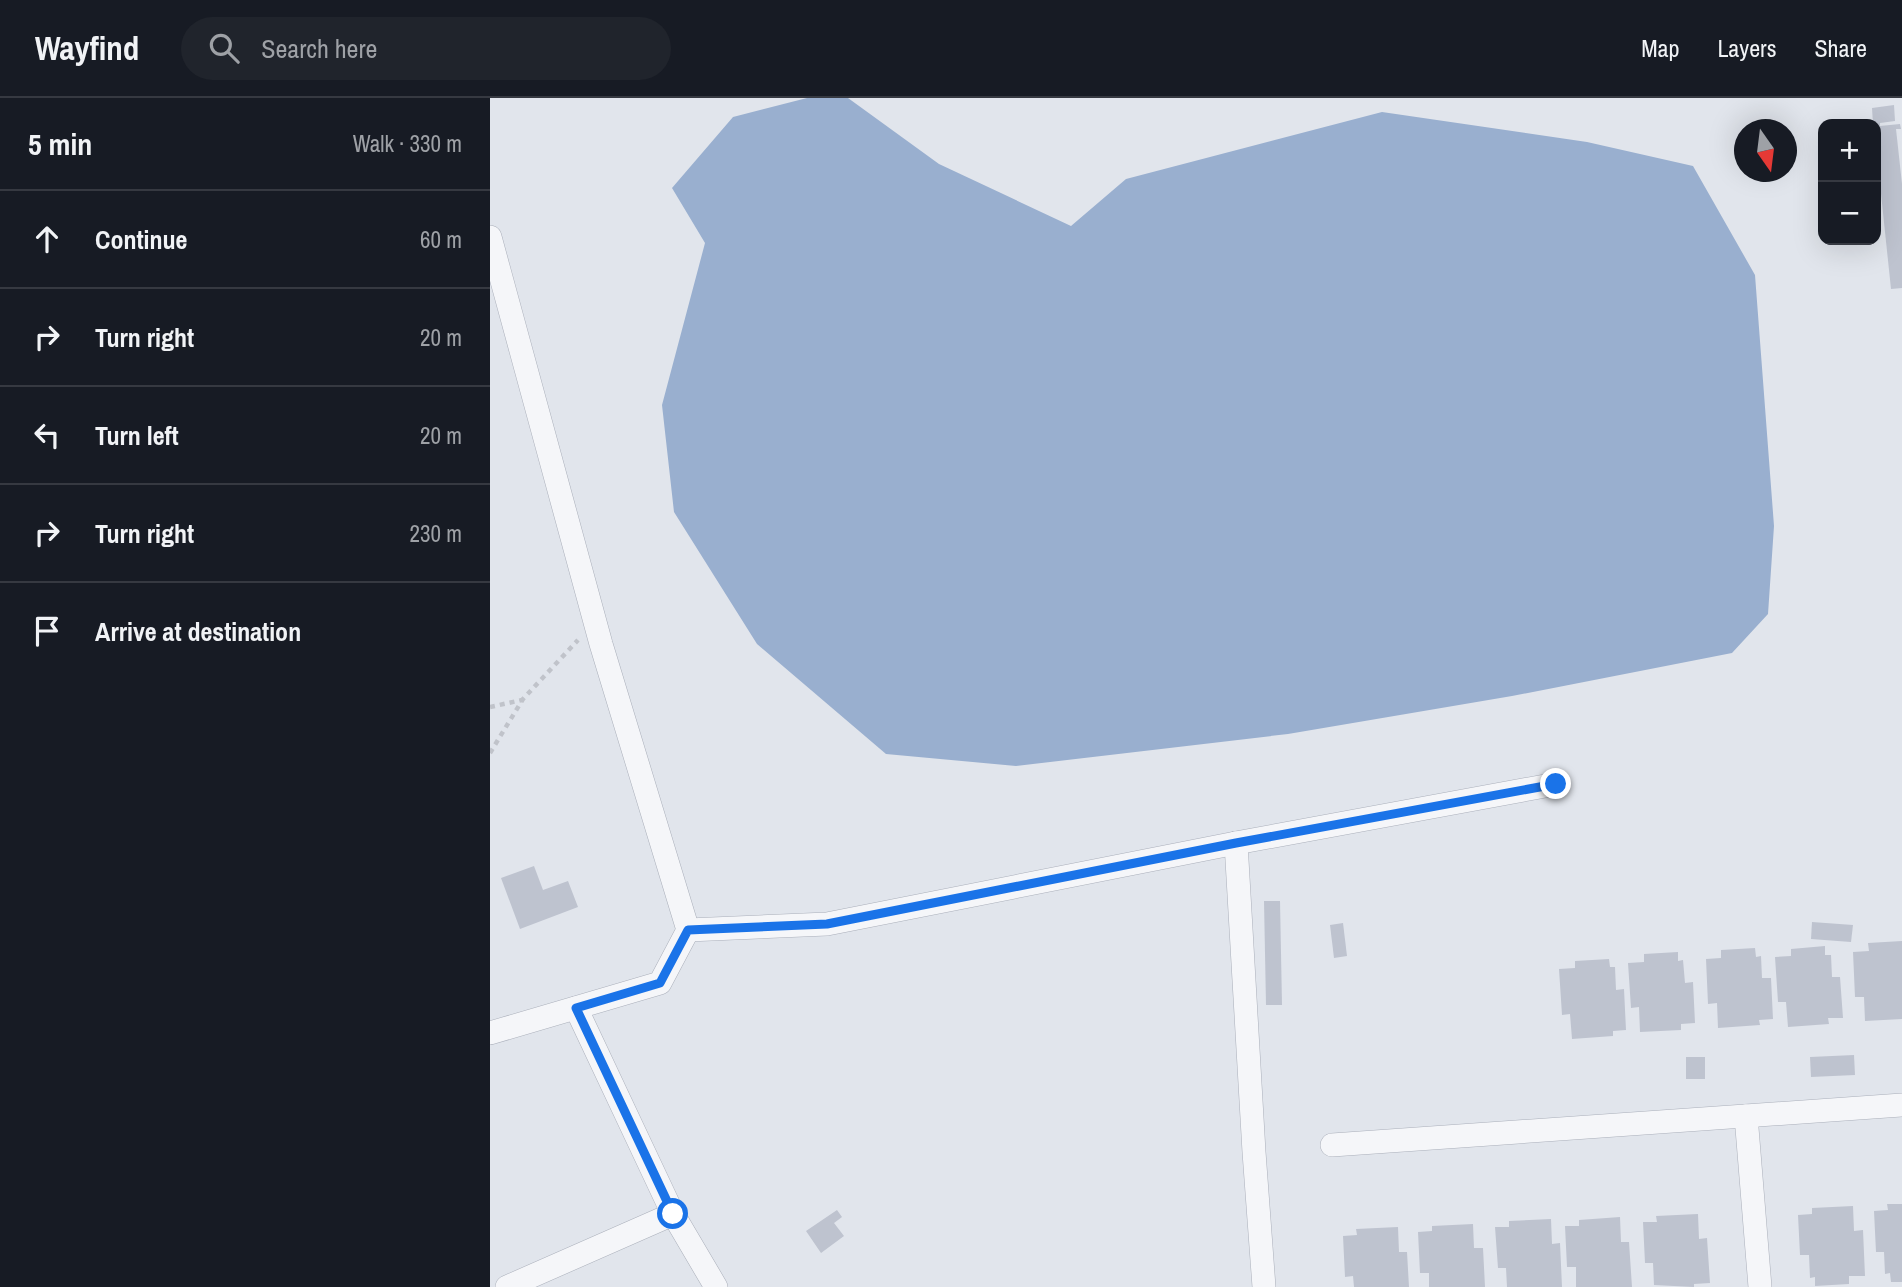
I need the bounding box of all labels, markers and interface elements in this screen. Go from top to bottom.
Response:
search box [181,17,671,80]
text: Wayfind [35,26,139,70]
icon: search [205,29,243,67]
text: Search here [261,31,377,66]
text: Map [1641,32,1679,64]
text: Layers [1717,32,1776,64]
text: Share [1814,32,1867,64]
north arrow [1734,119,1797,182]
map controls [1818,119,1881,245]
button: + [1818,119,1881,182]
text: 5 min [28,124,92,164]
text: Walk · 330 m [353,128,462,159]
button: − [1818,182,1881,245]
icon: ahead [28,220,66,258]
text: Continue [95,222,187,257]
text: 60 m [420,224,462,255]
icon: right [28,318,66,356]
text: Turn right [95,320,194,355]
text: 20 m [420,322,462,353]
icon: left [28,416,66,454]
text: Turn left [95,418,179,453]
text: 20 m [420,420,462,451]
icon: right [28,514,66,552]
text: Turn right [95,516,194,551]
text: 230 m [410,518,462,549]
icon: arrive [28,612,66,650]
text: Arrive at destination [95,614,301,649]
route end [1540,768,1571,799]
route start [657,1198,688,1229]

